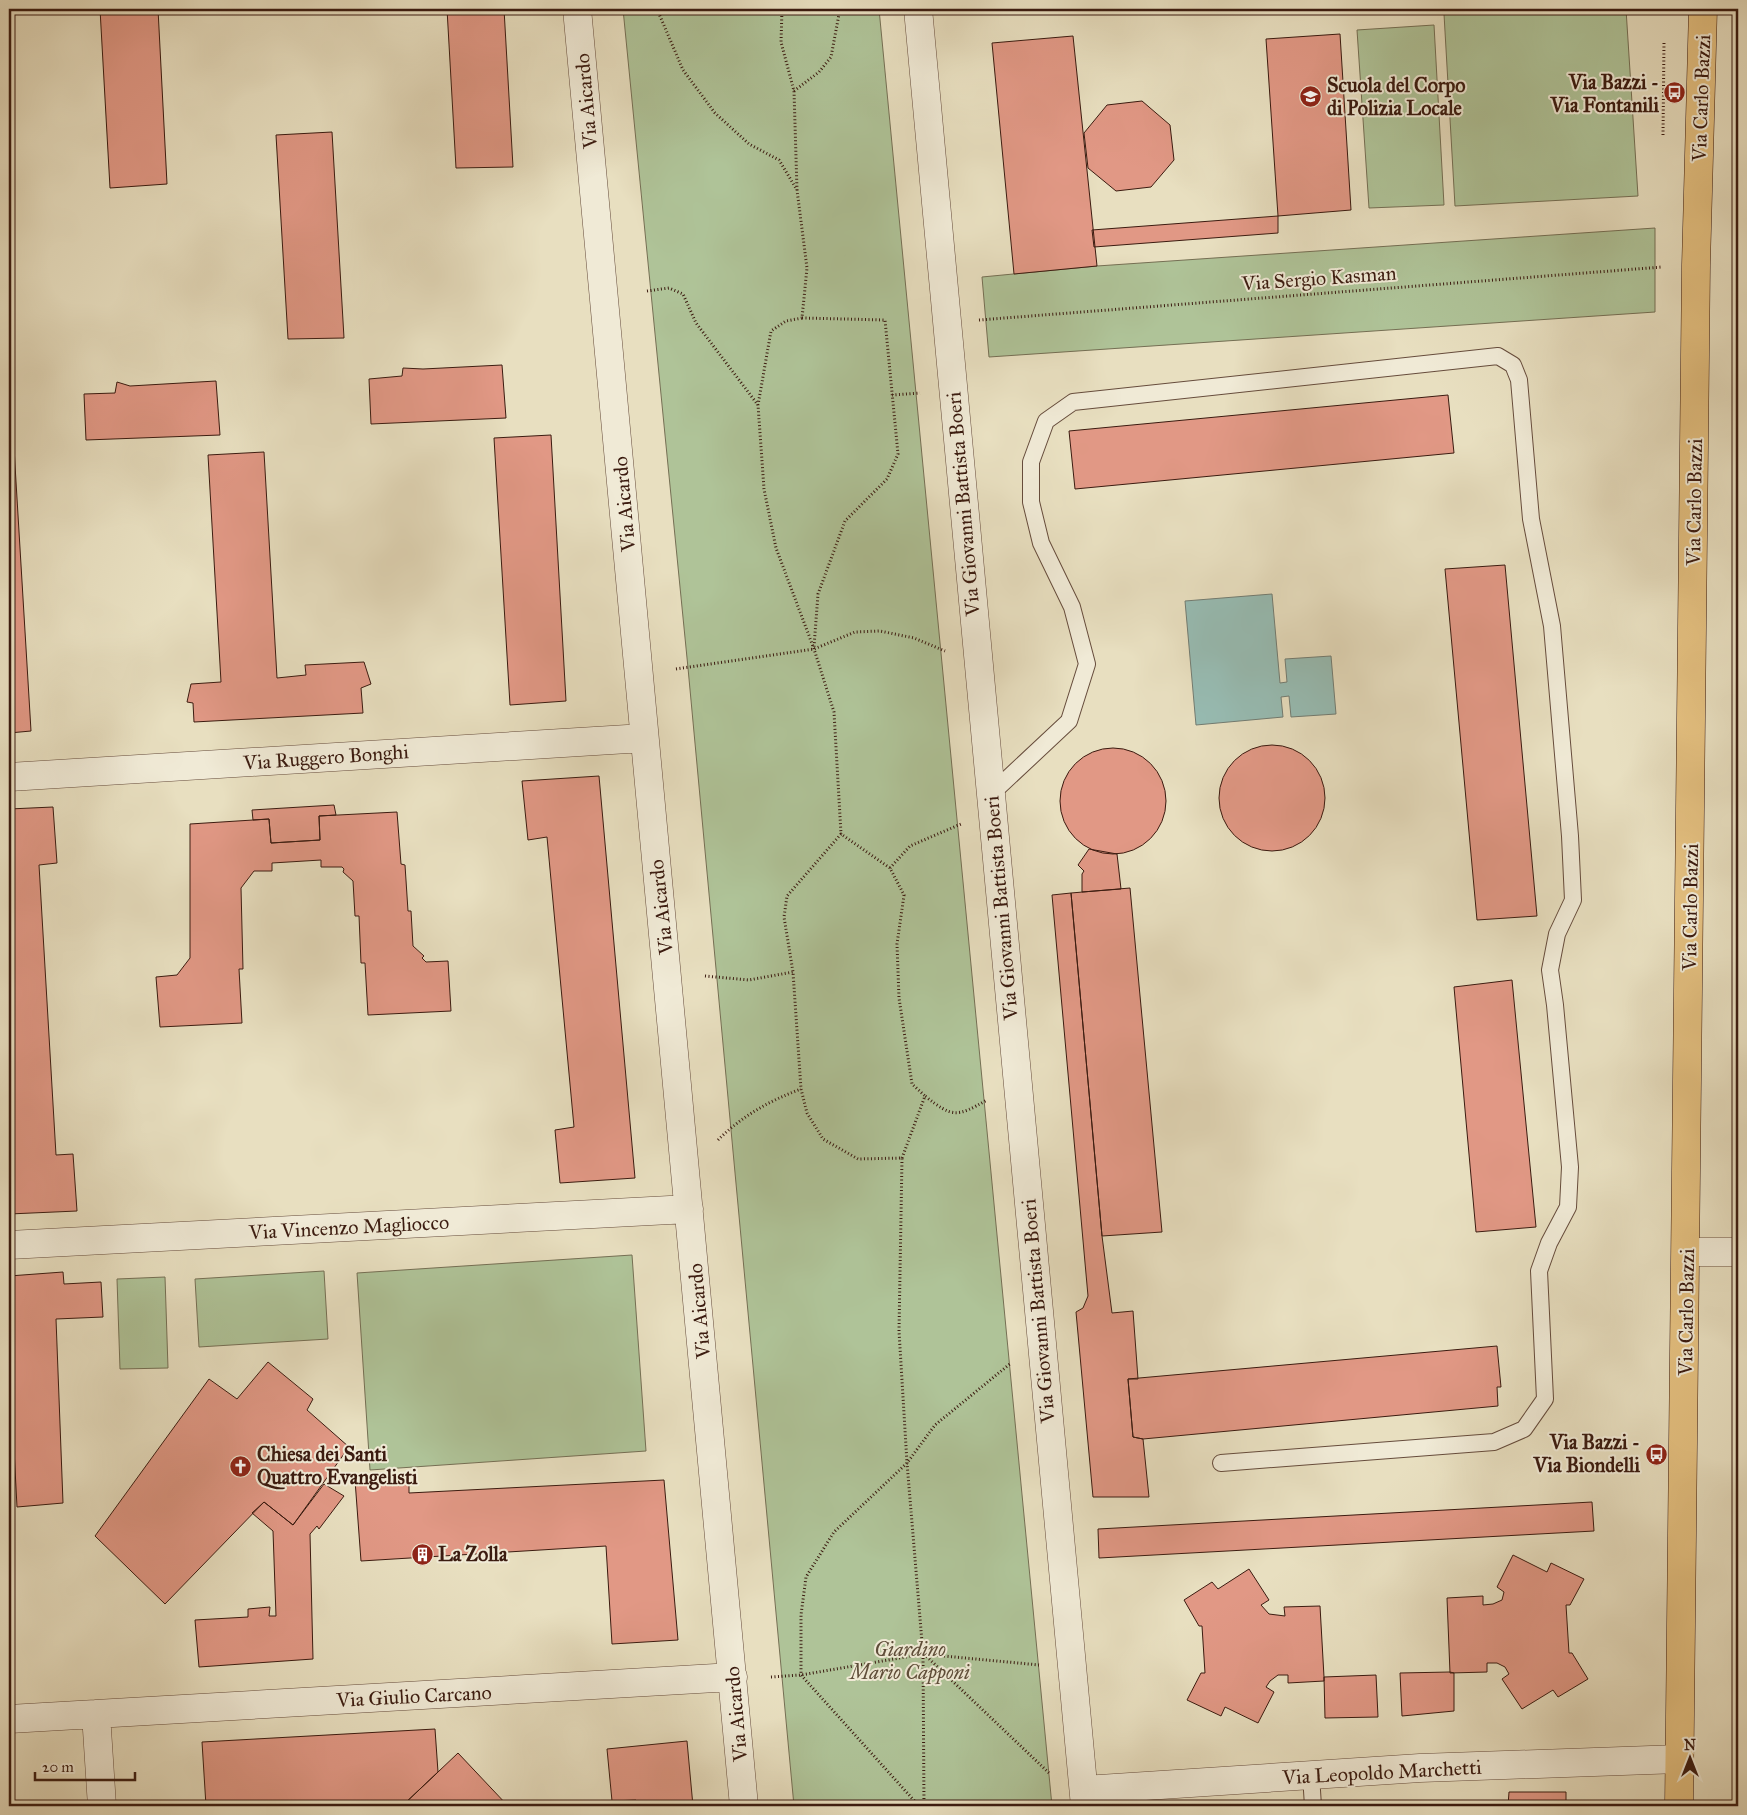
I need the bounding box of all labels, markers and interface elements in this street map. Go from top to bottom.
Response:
street label: Via Carlo Bazzi [1687,34,1715,163]
street label: Via Aicardo [570,52,602,151]
place label: Via Bazzi - Via Fontanili [1550,70,1659,117]
place label: Scuola del Corpo di Polizia Locale [1327,73,1466,120]
bus stop icon: Via Bazzi - Via Fontanili [1663,81,1687,105]
school or university icon: Scuola del Corpo di Polizia Locale [1299,85,1323,109]
street label: Via Sergio Kasman [1240,261,1397,296]
street label: Via Giovanni Battista Boeri [941,390,985,618]
street label: Via Carlo Bazzi [1681,438,1707,567]
street label: Via Aicardo [608,455,640,554]
street label: Via Ruggero Bonghi [241,739,410,776]
street label: Via Giovanni Battista Boeri [979,794,1023,1022]
street label: Via Carlo Bazzi [1677,843,1703,972]
street label: Via Aicardo [644,858,678,957]
street label: Via Giovanni Battista Boeri [1016,1197,1060,1425]
street label: Via Vincenzo Magliocco [247,1210,450,1245]
street label: Via Carlo Bazzi [1673,1248,1699,1377]
street label: Via Aicardo [683,1262,715,1361]
place label: Via Bazzi - Via Biondelli [1533,1430,1640,1477]
place label: Chiesa dei Santi Quattro Evangelisti [257,1442,418,1490]
bus stop icon: Via Bazzi - Via Biondelli [1644,1442,1668,1466]
church icon: Chiesa dei Santi Quattro Evangelisti [229,1454,253,1478]
building icon: La Zolla [410,1542,434,1566]
place label: La Zolla [438,1542,508,1566]
park label: Giardino Mario Capponi [848,1637,970,1685]
street label: Via Aicardo [720,1665,752,1764]
street label: Via Giulio Carcano [335,1680,492,1712]
north arrow [1664,1732,1714,1782]
text: N [1684,1737,1696,1754]
scale bar [35,1750,135,1782]
street label: Via Leopoldo Marchetti [1281,1755,1483,1789]
text: 20 m [42,1758,74,1776]

